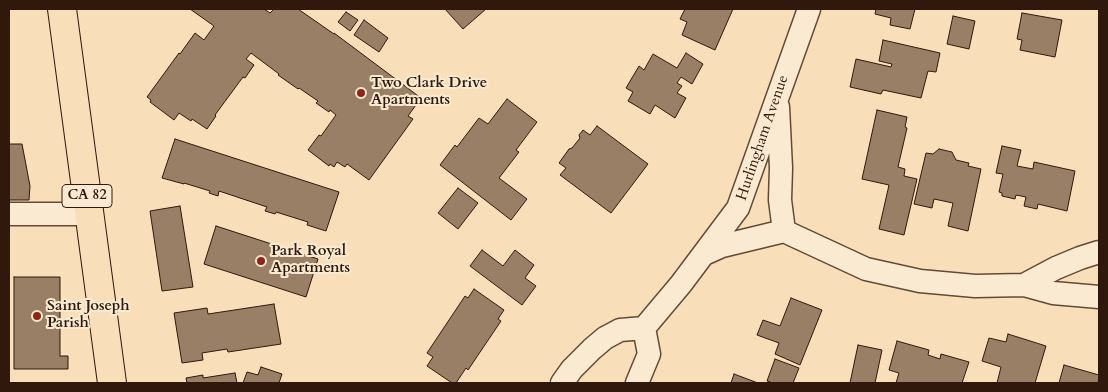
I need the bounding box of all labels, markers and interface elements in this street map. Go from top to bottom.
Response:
street label: Hurlingham Avenue [733,73,793,203]
place label: Two Clark Drive Apartments [371,75,487,110]
marker: Two Clark Drive Apartments [355,87,367,99]
road number: CA 82 [62,185,112,208]
place label: Park Royal Apartments [271,243,350,278]
marker: Park Royal Apartments [255,255,267,267]
place label: Saint Joseph Parish [47,298,130,333]
marker: Saint Joseph Parish [31,310,43,322]

